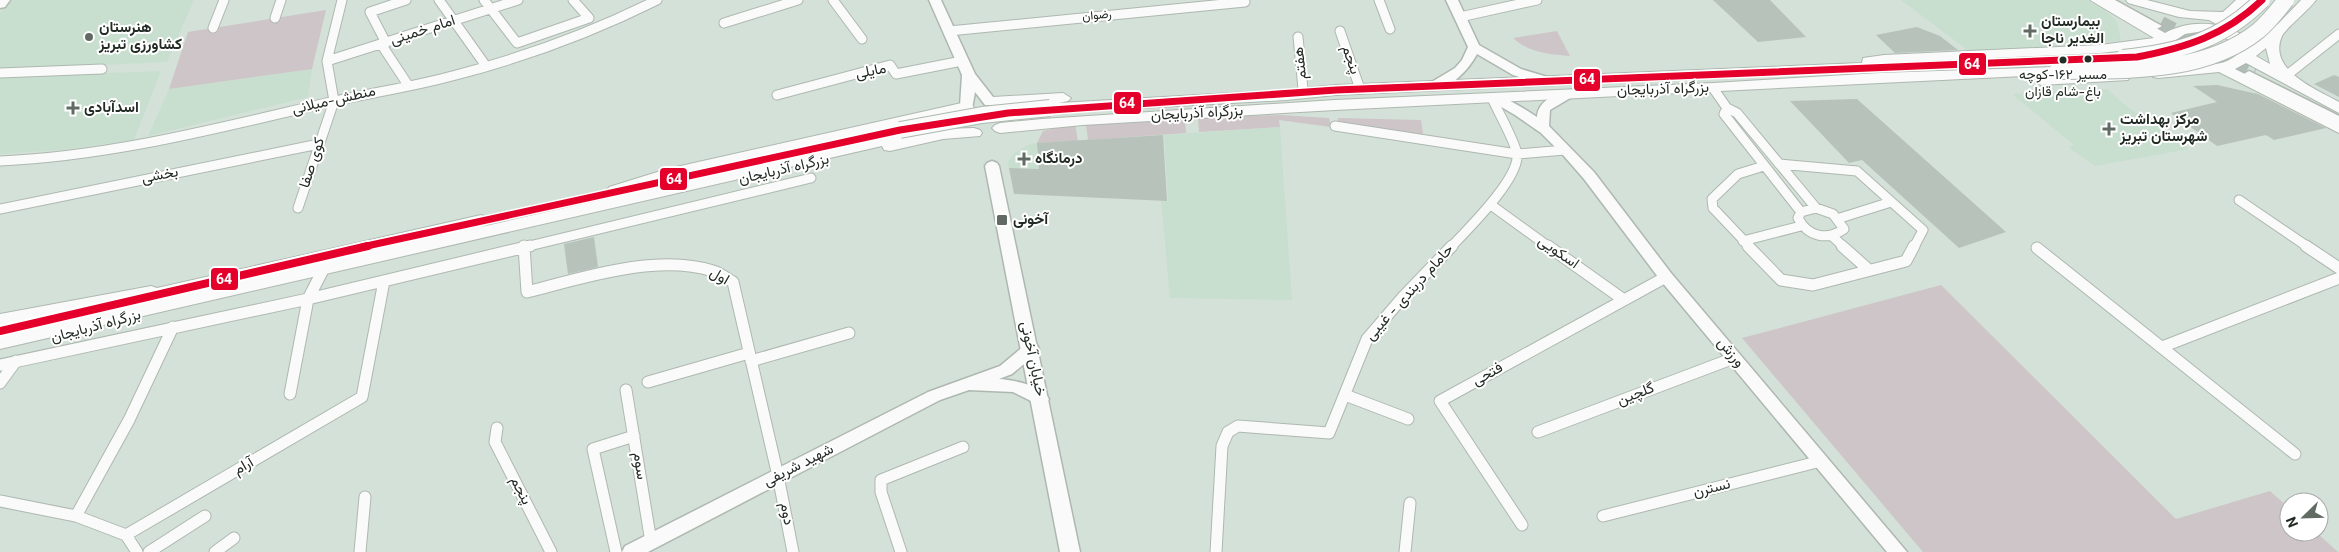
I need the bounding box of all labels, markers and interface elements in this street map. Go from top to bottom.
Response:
street label: رضوان [1082,6,1112,26]
street label: امام خمینی [387,10,459,52]
place label: بیمارستان الغدیر ناجا [2041,11,2104,51]
place label: هنرستان کشاورزی تبریز [98,17,182,57]
marker: بیمارستان الغدیر ناجا [2023,24,2037,38]
marker: هنرستان کشاورزی تبریز [83,31,95,43]
street label: پنجم [1334,42,1366,78]
street label: هفتم [1288,45,1314,81]
line badge: 64 [1958,52,1987,76]
unlabelled marker [2083,54,2093,64]
text: 64 [1964,55,1980,77]
marker: مسیر ۱۶۲-کوچه باغ-شام قازان [2058,55,2068,65]
street label: مایلی [854,58,888,86]
place label: مسیر ۱۶۲-کوچه باغ-شام قازان [2019,65,2107,104]
line badge: 64 [1573,68,1601,92]
text: 64 [1579,70,1595,92]
street label: بزرگراه آذربایجان [1616,77,1710,103]
street label: منطش-میلانی [290,80,378,122]
line badge: 64 [1113,91,1142,115]
text: 64 [1119,94,1135,116]
place label: اسدآبادی [84,97,139,120]
street label: بزرگراه آذربایجان [1150,100,1244,128]
marker: اسدآبادی [66,101,80,115]
place label: مرکز بهداشت شهرستان تبریز [2119,109,2207,149]
marker: مرکز بهداشت شهرستان تبریز [2102,122,2116,136]
street label: کوی صفا [294,134,332,191]
street label: بزرگراه آذربایجان [736,148,832,192]
place label: درمانگاه [1035,148,1083,171]
marker: درمانگاه [1017,152,1031,166]
street label: بخشی [140,161,180,191]
line badge: 64 [659,167,688,191]
text: 64 [666,170,682,192]
place label: آخونی [1013,209,1049,232]
marker: آخونی [995,213,1009,227]
street label: اسکویی [1533,230,1583,276]
street label: حامام دربندی - غیبی [1360,239,1460,347]
street label: اول [705,262,733,292]
line badge: 64 [210,267,239,291]
text: 64 [216,270,232,292]
street label: بزرگراه آذربایجان [48,304,144,350]
street label: خیابان آخونی [1013,319,1051,399]
street label: ورزش [1710,333,1750,373]
street label: فتحی [1468,357,1508,393]
street label: گلچین [1614,377,1658,413]
street label: شهید شریفی [760,438,838,494]
street label: آرام [230,451,260,482]
street label: سوم [625,451,653,482]
street label: پنجم [503,473,537,509]
street label: نسترن [1691,473,1733,505]
north arrow [2279,492,2329,542]
street label: دوم [773,501,799,527]
text: N [2282,512,2306,530]

